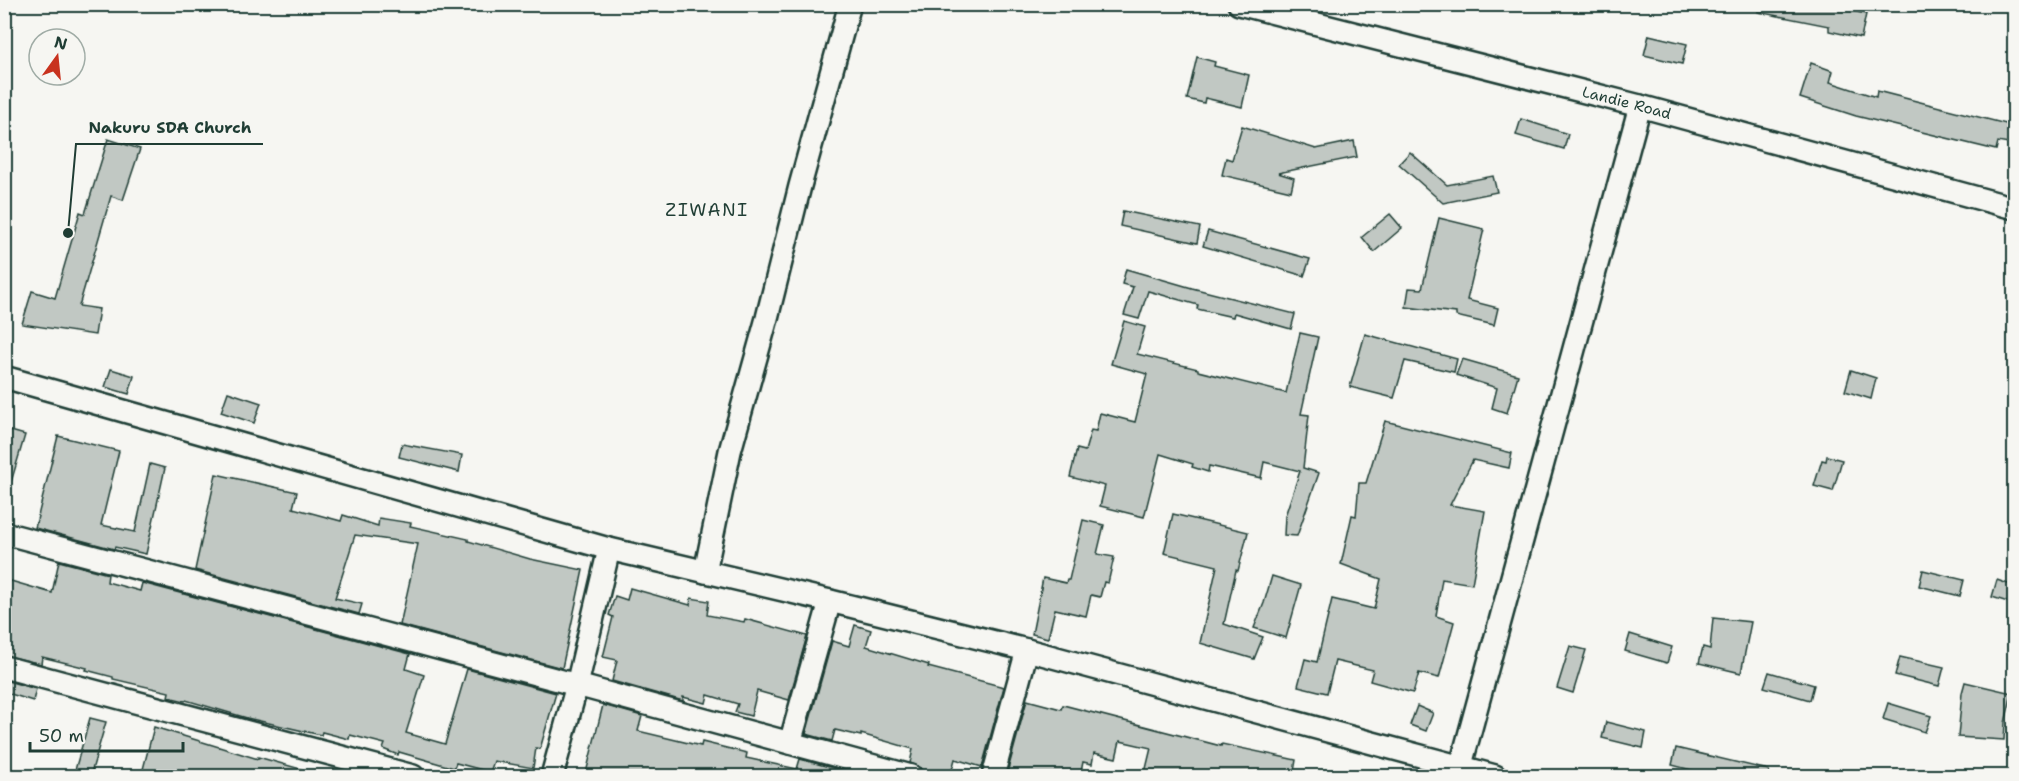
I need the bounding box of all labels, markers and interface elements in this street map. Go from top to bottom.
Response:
north arrow [27,27,87,87]
text: N [52,31,70,55]
street label: Landie Road [1580,82,1674,124]
callout: Nakuru SDA Church [76,110,263,144]
text: Nakuru SDA Church [89,117,252,138]
district label: ZIWANI [665,198,749,222]
scale bar [30,715,183,753]
text: 50 m [39,724,84,748]

